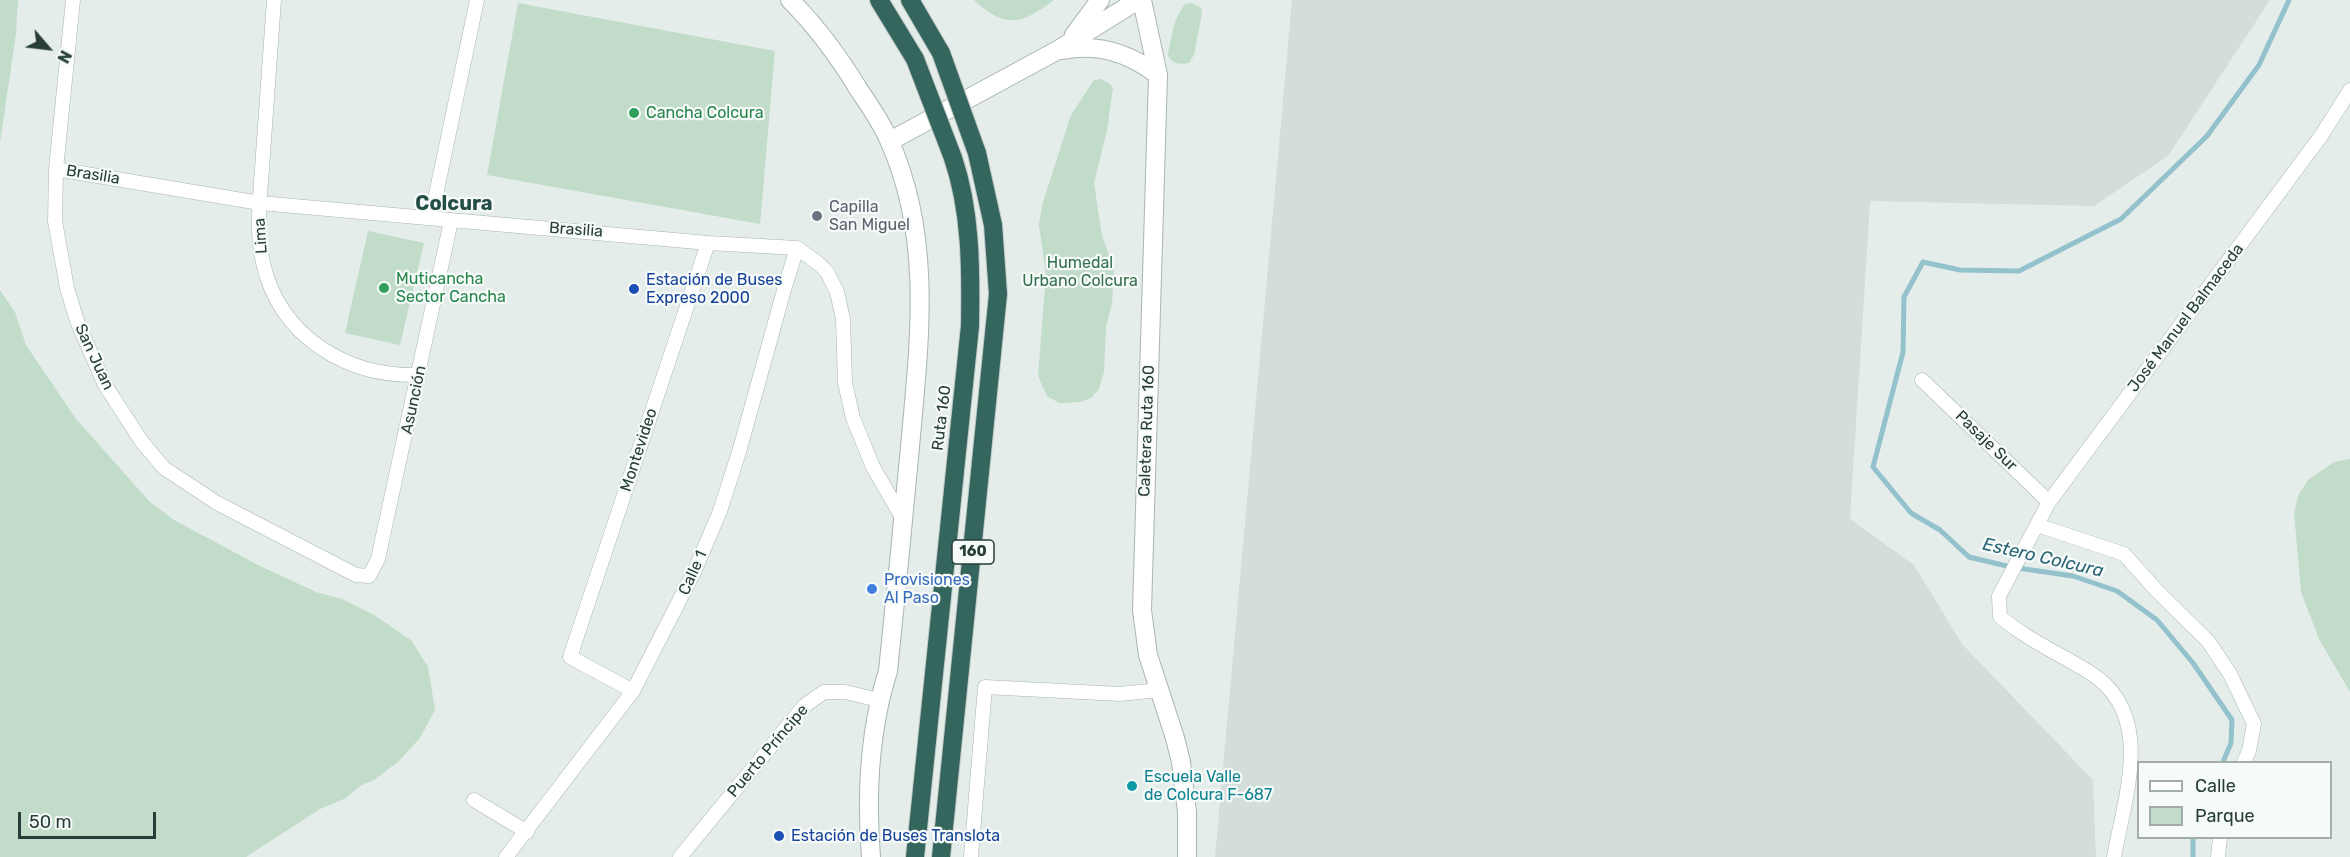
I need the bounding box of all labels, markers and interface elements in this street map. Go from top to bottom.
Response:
north arrow [18,18,78,78]
text: N [53,47,75,66]
place label: Cancha Colcura [646,103,763,123]
marker: Cancha Colcura [627,106,641,120]
street label: Brasilia [65,161,121,189]
district label: Colcura [415,192,493,216]
place label: Capilla San Miguel [829,197,910,235]
marker: Capilla San Miguel [810,209,824,223]
street label: Lima [250,217,272,255]
street label: Brasilia [548,219,604,241]
street label: José Manuel Balmaceda [2124,240,2248,396]
park label: Humedal Urbano Colcura [1022,253,1138,291]
place label: Muticancha Sector Cancha [396,269,506,307]
place label: Estación de Buses Expreso 2000 [646,270,782,308]
marker: Muticancha Sector Cancha [377,281,391,295]
marker: Estación de Buses Expreso 2000 [627,282,641,296]
street label: San Juan [70,321,118,393]
street label: Asunción [397,364,431,436]
street label: Caletera Ruta 160 [1135,365,1159,497]
street label: Ruta 160 [928,384,956,452]
street label: Montevideo [616,406,662,494]
street label: Pasaje Sur [1951,407,2021,475]
water label: Estero Colcura [1980,534,2106,582]
road number: 160 [952,540,994,564]
street label: Calle 1 [675,548,711,598]
place label: Provisiones Al Paso [884,570,970,608]
marker: Provisiones Al Paso [865,582,879,596]
street label: Puerto Príncipe [724,701,812,801]
legend [2137,761,2332,839]
place label: Escuela Valle de Colcura F-687 [1144,767,1272,805]
text: Calle [2195,775,2236,797]
marker: Escuela Valle de Colcura F-687 [1125,779,1139,793]
scale bar [21,800,159,838]
text: Parque [2195,805,2255,827]
text: 50 m [29,811,72,833]
place label: Estación de Buses Translota [791,826,1000,846]
marker: Estación de Buses Translota [772,829,786,843]

